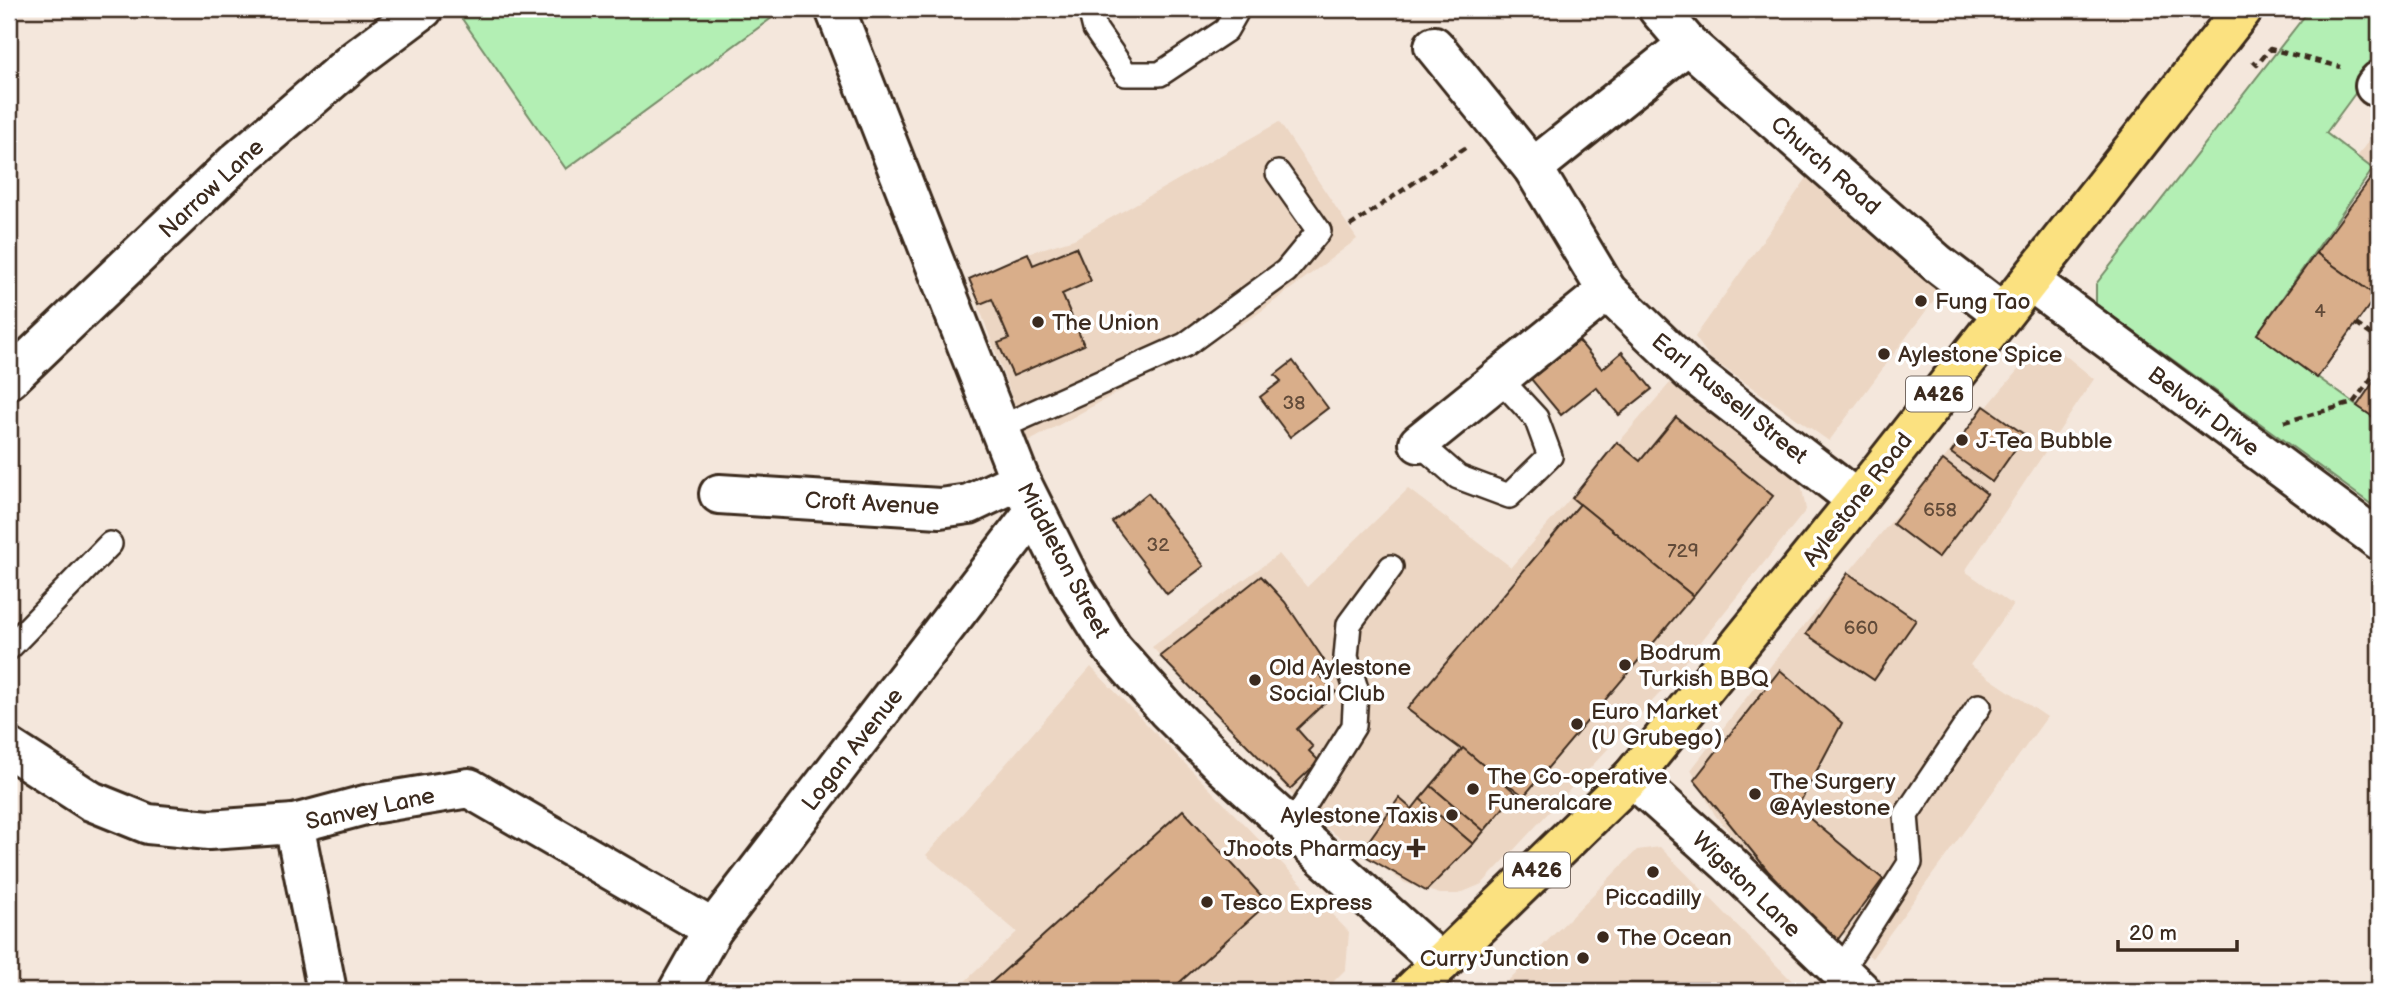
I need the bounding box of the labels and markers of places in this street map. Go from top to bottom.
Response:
place label: Fung Tao [1935,288,2031,316]
marker: Fung Tao [1913,293,1929,309]
place label: The Union [1052,309,1159,337]
marker: The Union [1030,314,1046,330]
place label: Aylestone Spice [1898,341,2062,369]
marker: Aylestone Spice [1876,346,1892,362]
place label: J-Tea Bubble [1976,427,2112,455]
marker: J-Tea Bubble [1954,432,1970,448]
place label: Bodrum Turkish BBQ [1639,639,1769,693]
place label: Old Aylestone Social Club [1269,654,1411,708]
marker: Bodrum Turkish BBQ [1617,657,1633,673]
marker: Old Aylestone Social Club [1247,672,1263,688]
place label: Euro Market (U Grubego) [1591,698,1722,752]
marker: Euro Market (U Grubego) [1569,716,1585,732]
place label: The Co-operative Funeralcare [1487,763,1668,817]
place label: The Surgery @Aylestone [1769,768,1896,822]
marker: The Co-operative Funeralcare [1465,781,1481,797]
marker: The Surgery @Aylestone [1747,786,1763,802]
place label: Aylestone Taxis [1280,802,1438,830]
marker: Aylestone Taxis [1444,807,1460,823]
place label: Jhoots Pharmacy [1224,835,1403,863]
marker: Jhoots Pharmacy [1408,840,1424,856]
marker: Piccadilly [1645,864,1661,880]
place label: Piccadilly [1605,884,1702,912]
place label: Tesco Express [1221,889,1372,917]
marker: Tesco Express [1199,894,1215,910]
place label: The Ocean [1617,924,1732,952]
marker: The Ocean [1595,929,1611,945]
place label: Curry Junction [1420,945,1569,973]
marker: Curry Junction [1575,950,1591,966]

